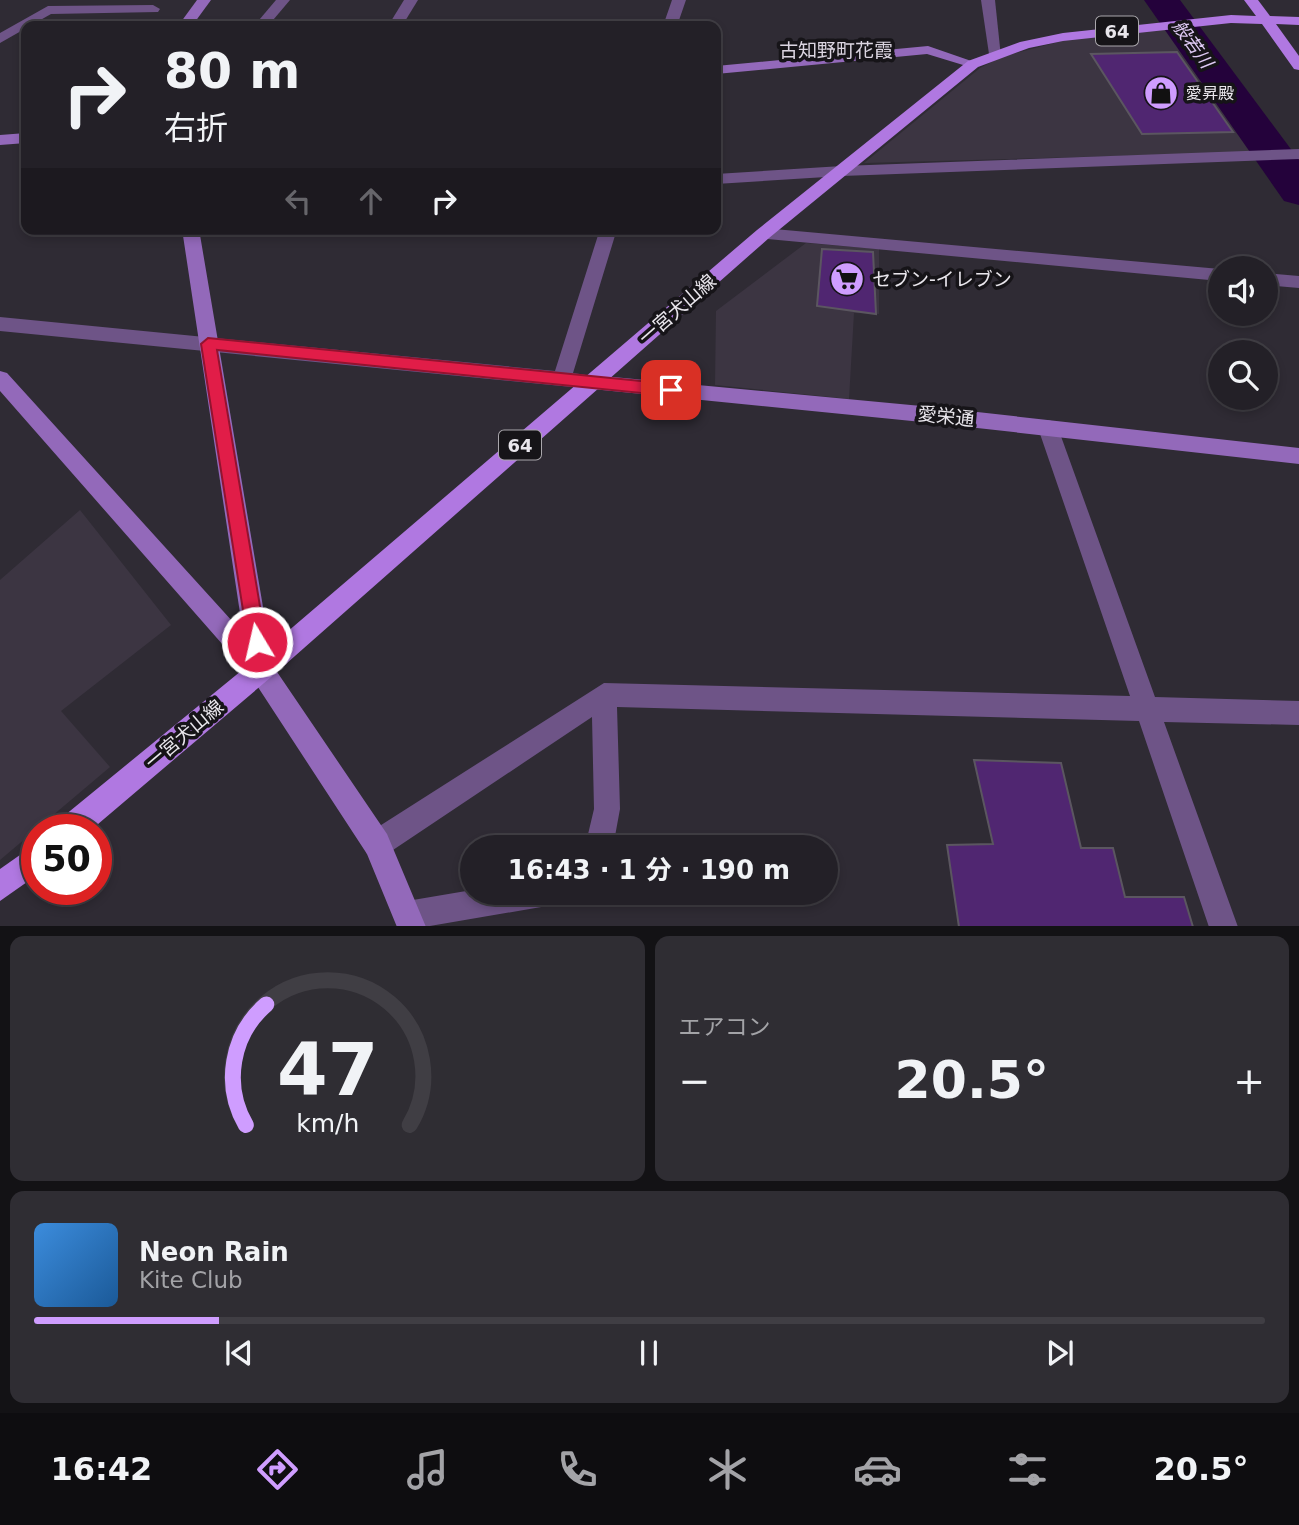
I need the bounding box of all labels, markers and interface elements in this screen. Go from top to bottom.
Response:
road number: 64 [1096,16,1138,46]
water label: 般若川 [1169,16,1219,74]
district label: 古知野町花霞 [779,39,893,61]
text: 80 m [164,43,300,100]
icon: right [49,49,140,140]
shop icon: 愛昇殿 [1142,74,1180,112]
place label: 愛昇殿 [1186,84,1234,103]
text: 右折 [164,109,228,147]
icon: left [279,182,317,220]
icon: ahead [352,182,390,220]
icon: right [425,182,463,220]
map controls [1208,256,1278,410]
button: sound [1208,256,1278,326]
supermarket icon: セブン-イレブン [828,260,866,298]
place label: セブン-イレブン [872,268,1012,290]
street label: 一宮犬山線 [634,270,720,348]
button: search [1208,340,1278,410]
pin [641,360,701,420]
icon: arrive [652,371,690,409]
street label: 愛栄通 [916,402,976,430]
road number: 64 [499,430,541,460]
position arrow [220,605,294,679]
street label: 一宮犬山線 [141,695,227,773]
speed limit sign: 50 [21,814,112,905]
text: 16:43 · 1 分 · 190 m [508,855,790,885]
text: エアコン [679,1014,771,1040]
text: 47 [277,1027,378,1112]
text: 20.5° [895,1050,1049,1110]
text: − [679,1059,710,1103]
text: + [1233,1059,1265,1103]
text: km/h [296,1108,359,1137]
text: Neon Rain [139,1237,289,1267]
text: Kite Club [139,1267,243,1293]
icon: previous [220,1334,258,1372]
icon: pause [630,1334,668,1372]
icon: next [1041,1334,1079,1372]
icon: directions [253,1445,302,1494]
icon: music [403,1445,452,1494]
icon: phone [553,1445,602,1494]
icon: climate [703,1445,752,1494]
icon: car [853,1445,902,1494]
icon: filters [1003,1445,1052,1494]
text: 16:42 [51,1450,152,1488]
text: 20.5° [1153,1450,1248,1488]

